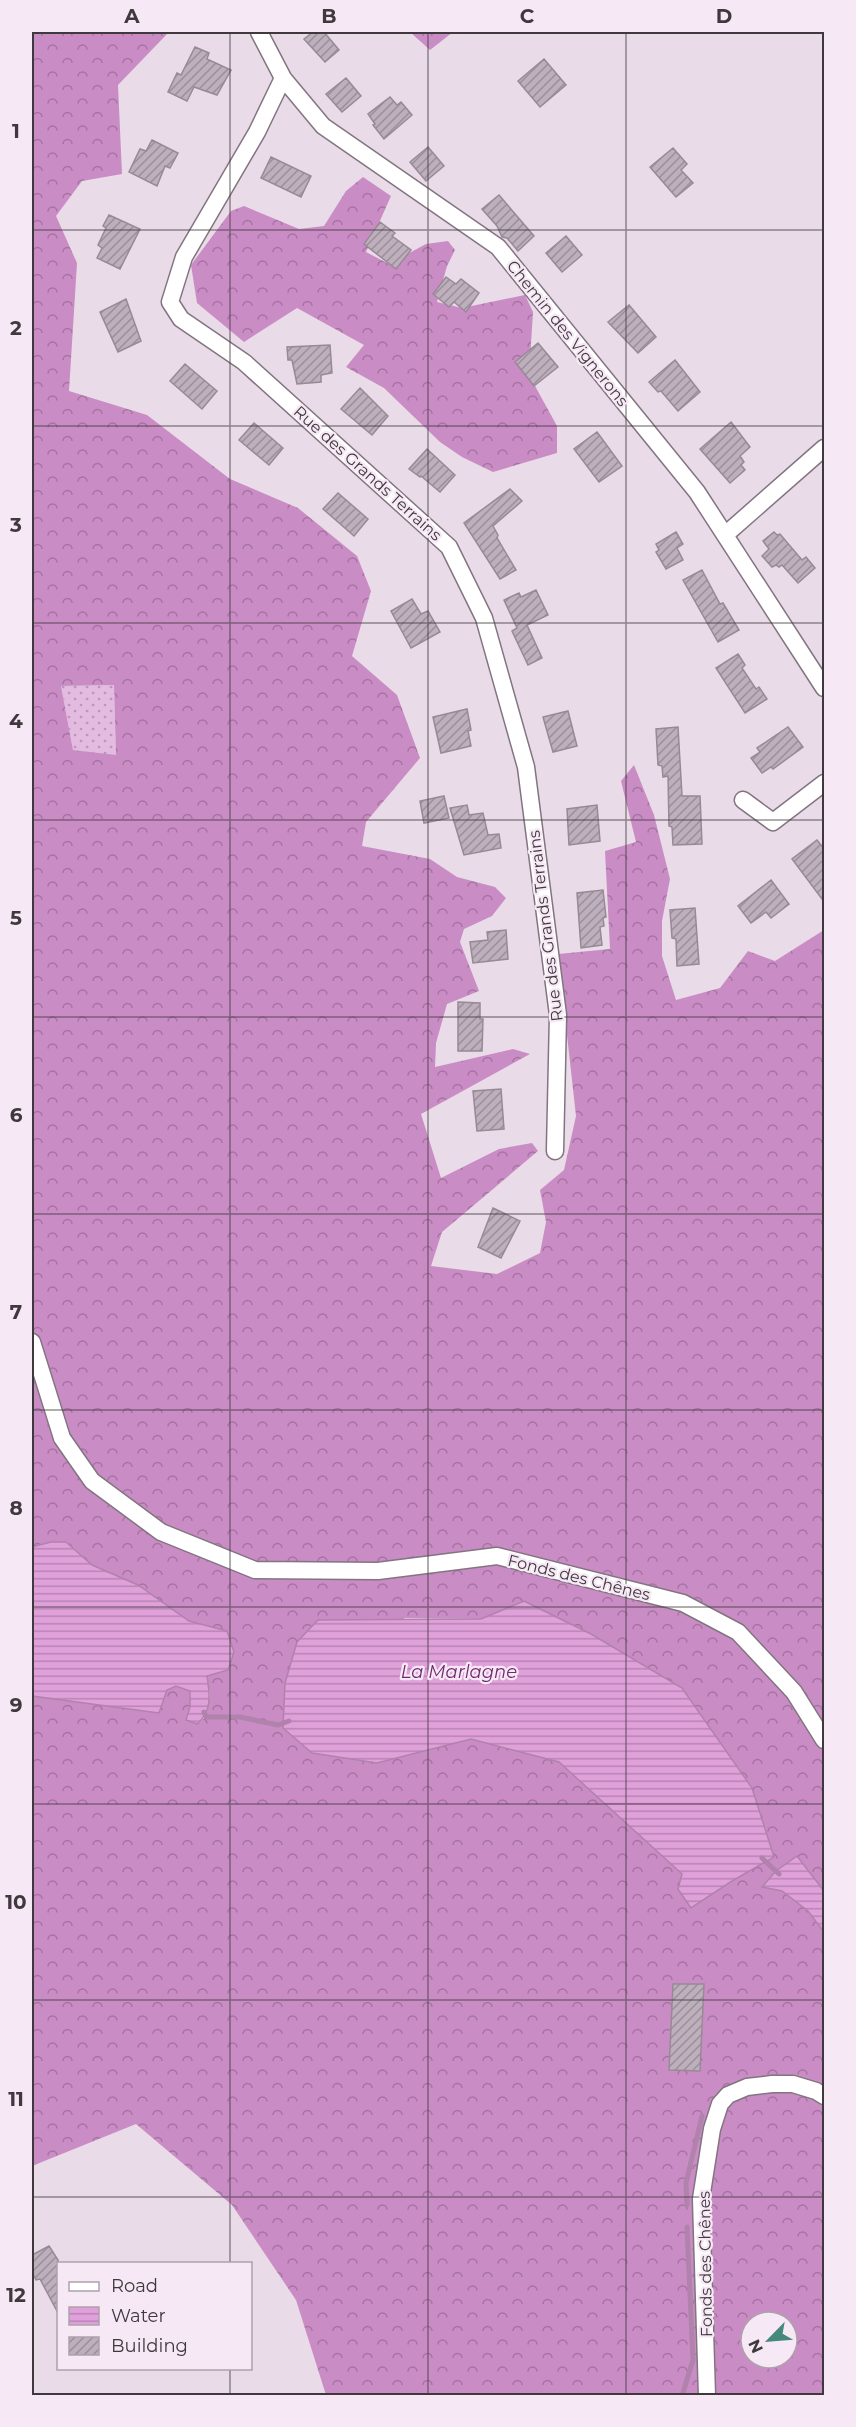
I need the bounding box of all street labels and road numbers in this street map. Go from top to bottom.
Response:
street label: Chemin des Vignerons [503,257,632,410]
street label: Rue des Grands Terrains [290,402,446,545]
street label: Rue des Grands Terrains [524,829,567,1023]
street label: Fonds des Chênes [506,1551,652,1604]
street label: Fonds des Chênes [695,2191,716,2337]

